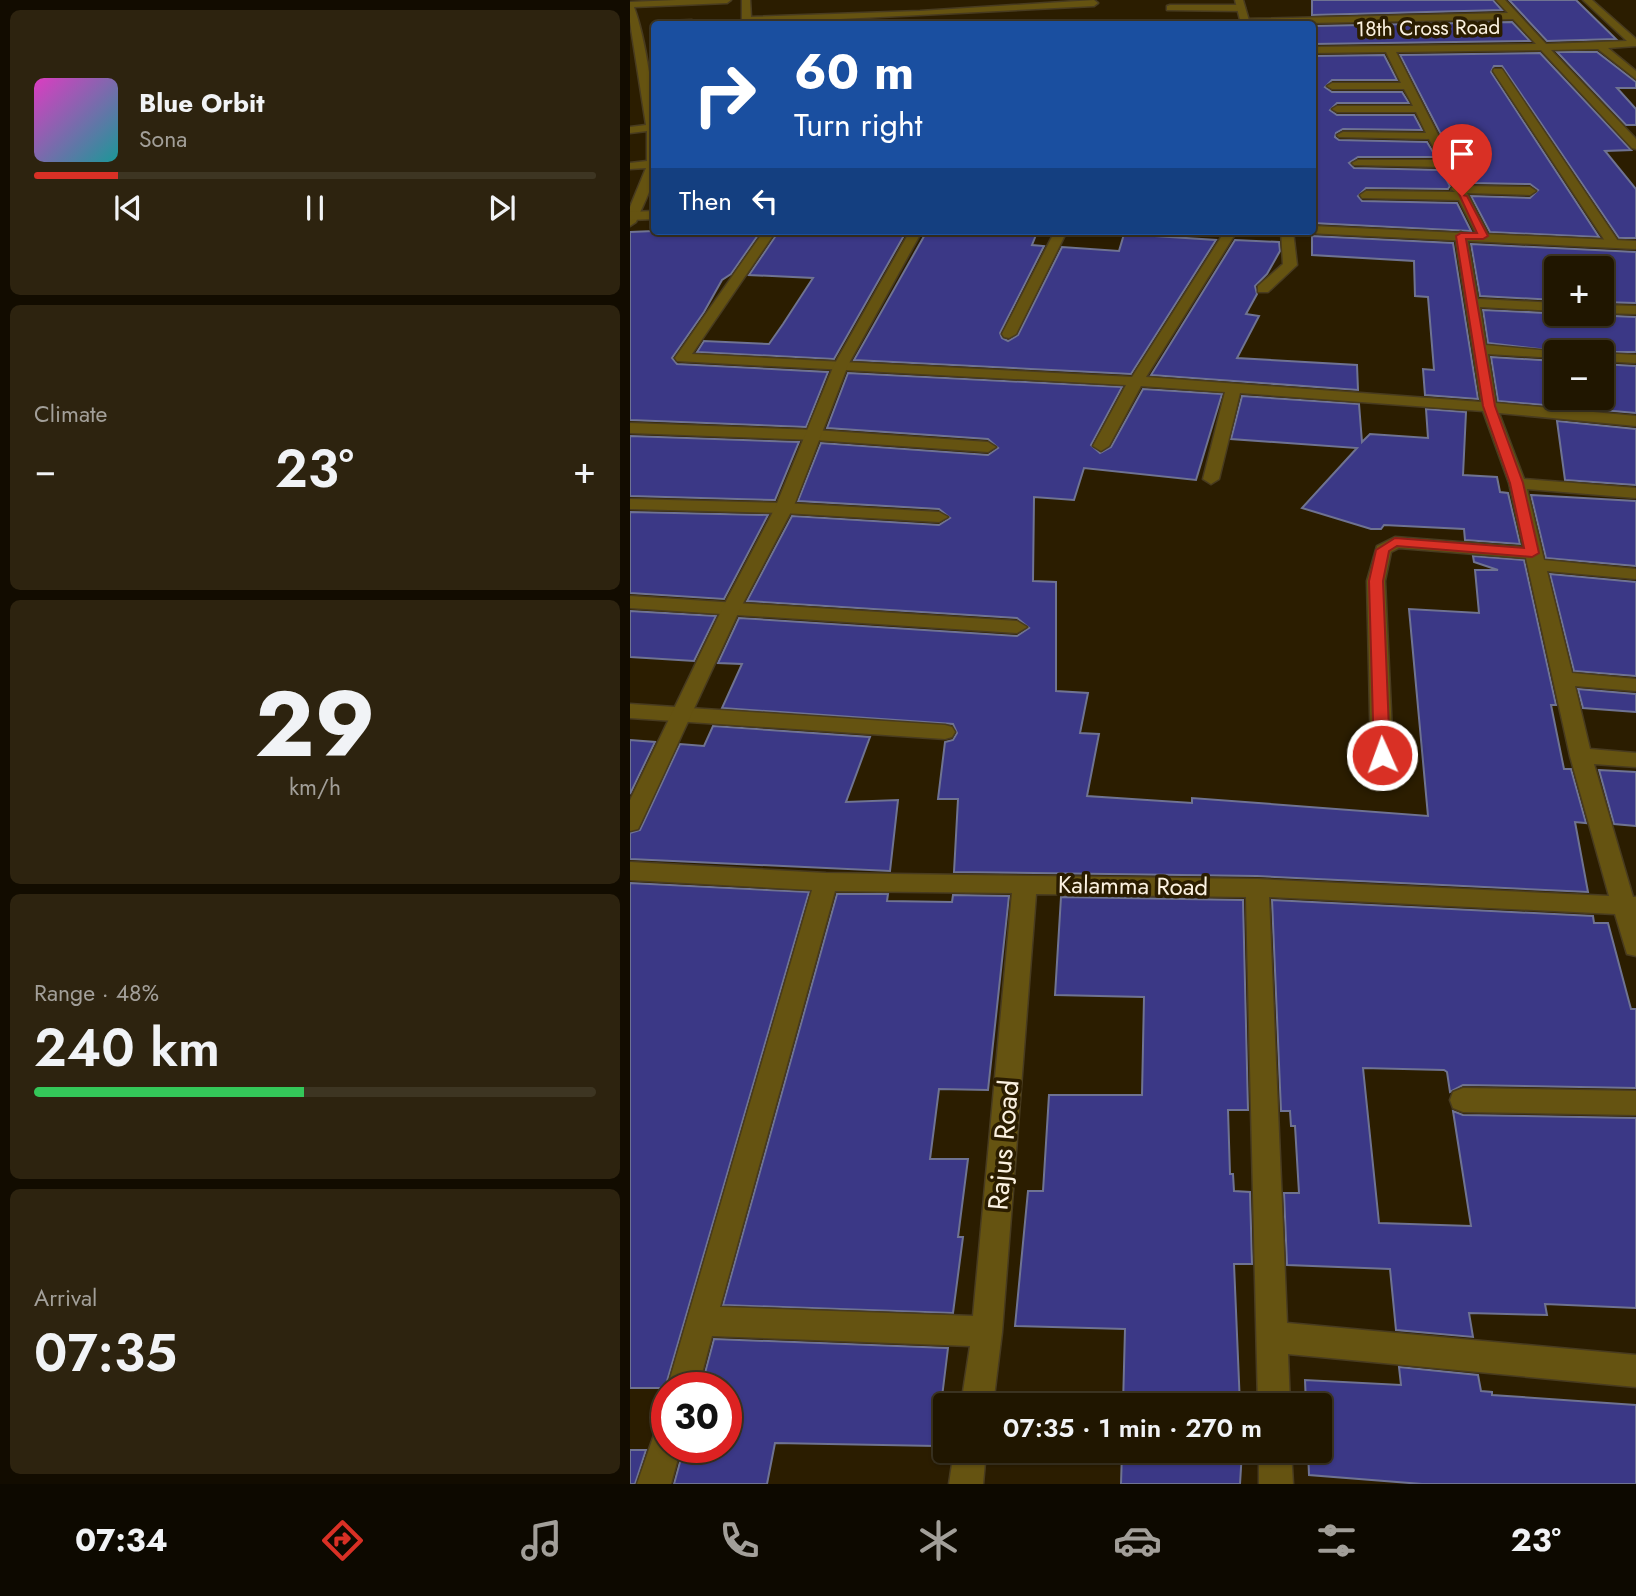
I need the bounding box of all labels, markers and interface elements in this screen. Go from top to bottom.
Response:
street label: 18th Cross Road [1355,12,1501,44]
text: 60 m [794,37,914,107]
icon: right [679,49,770,140]
text: Blue Orbit [139,84,264,122]
text: Turn right [794,102,923,148]
text: Sona [139,122,187,156]
pin [1432,124,1492,196]
icon: arrive [1443,135,1481,173]
text: Then [679,182,732,220]
icon: left [746,182,784,220]
icon: previous [109,189,147,227]
icon: pause [296,189,334,227]
icon: next [483,189,521,227]
map controls [1544,256,1614,410]
button: + [1544,256,1614,326]
button: − [1544,340,1614,410]
text: Climate [34,397,107,431]
text: 23° [275,431,354,507]
text: − [34,442,56,497]
text: + [573,442,596,497]
text: 29 [255,659,375,790]
position arrow [1345,718,1419,792]
text: km/h [289,770,341,804]
street label: Kalamma Road [1058,867,1208,904]
text: Range · 48% [34,976,159,1010]
text: 240 km [34,1010,220,1086]
street label: Rajus Road [977,1078,1030,1212]
text: Arrival [34,1281,97,1315]
text: 07:35 [34,1315,177,1391]
speed limit sign: 30 [651,1372,742,1463]
text: 07:35 · 1 min · 270 m [1003,1409,1262,1447]
icon: directions [318,1516,367,1565]
icon: music [517,1516,566,1565]
icon: phone [715,1516,764,1565]
icon: climate [914,1516,963,1565]
icon: car [1113,1516,1162,1565]
icon: filters [1312,1516,1361,1565]
text: 07:34 [75,1517,168,1563]
text: 23° [1511,1517,1561,1563]

